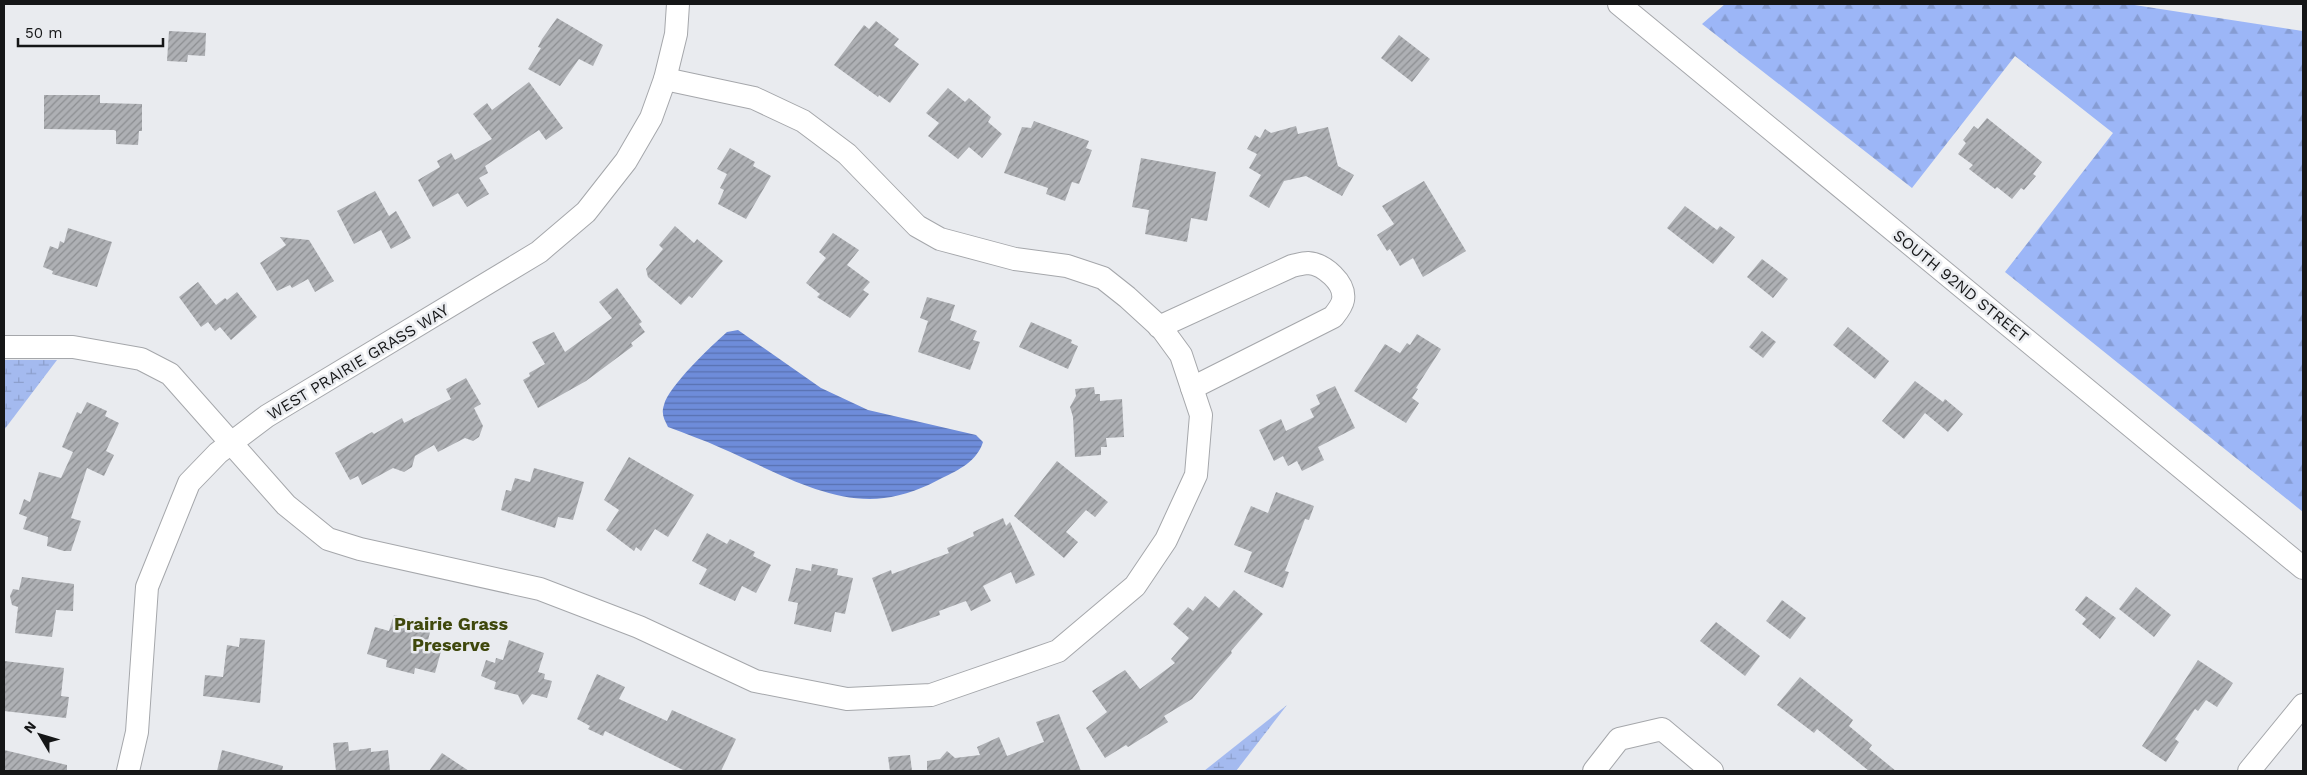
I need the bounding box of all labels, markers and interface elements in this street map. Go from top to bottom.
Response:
scale bar [18,15,162,47]
text: 50 m [25,24,62,42]
street label: SOUTH 92ND STREET [1890,226,2033,347]
street label: WEST PRAIRIE GRASS WAY [264,300,452,424]
district label: Prairie Grass Preserve [394,613,508,655]
north arrow [15,710,65,760]
text: N [20,718,39,736]

